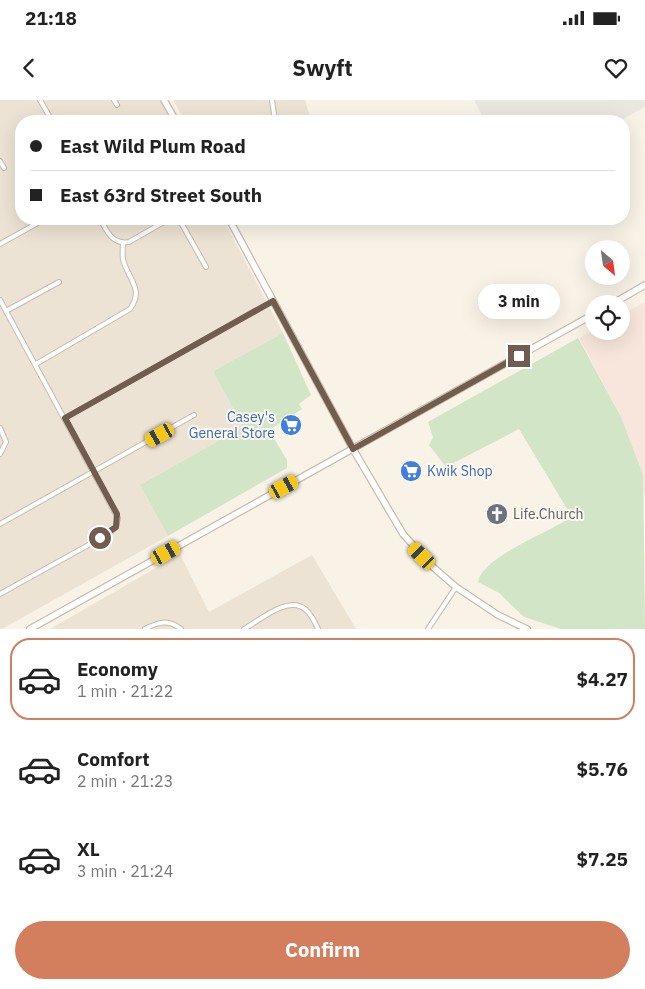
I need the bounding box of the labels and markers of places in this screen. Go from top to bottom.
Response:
place label: Casey's General Store [189,408,275,442]
supermarket icon: Casey's General Store [279,413,303,437]
supermarket icon: Kwik Shop [399,459,423,483]
place label: Kwik Shop [427,462,493,480]
church icon: Life.Church [485,502,509,526]
place label: Life.Church [513,505,583,523]

